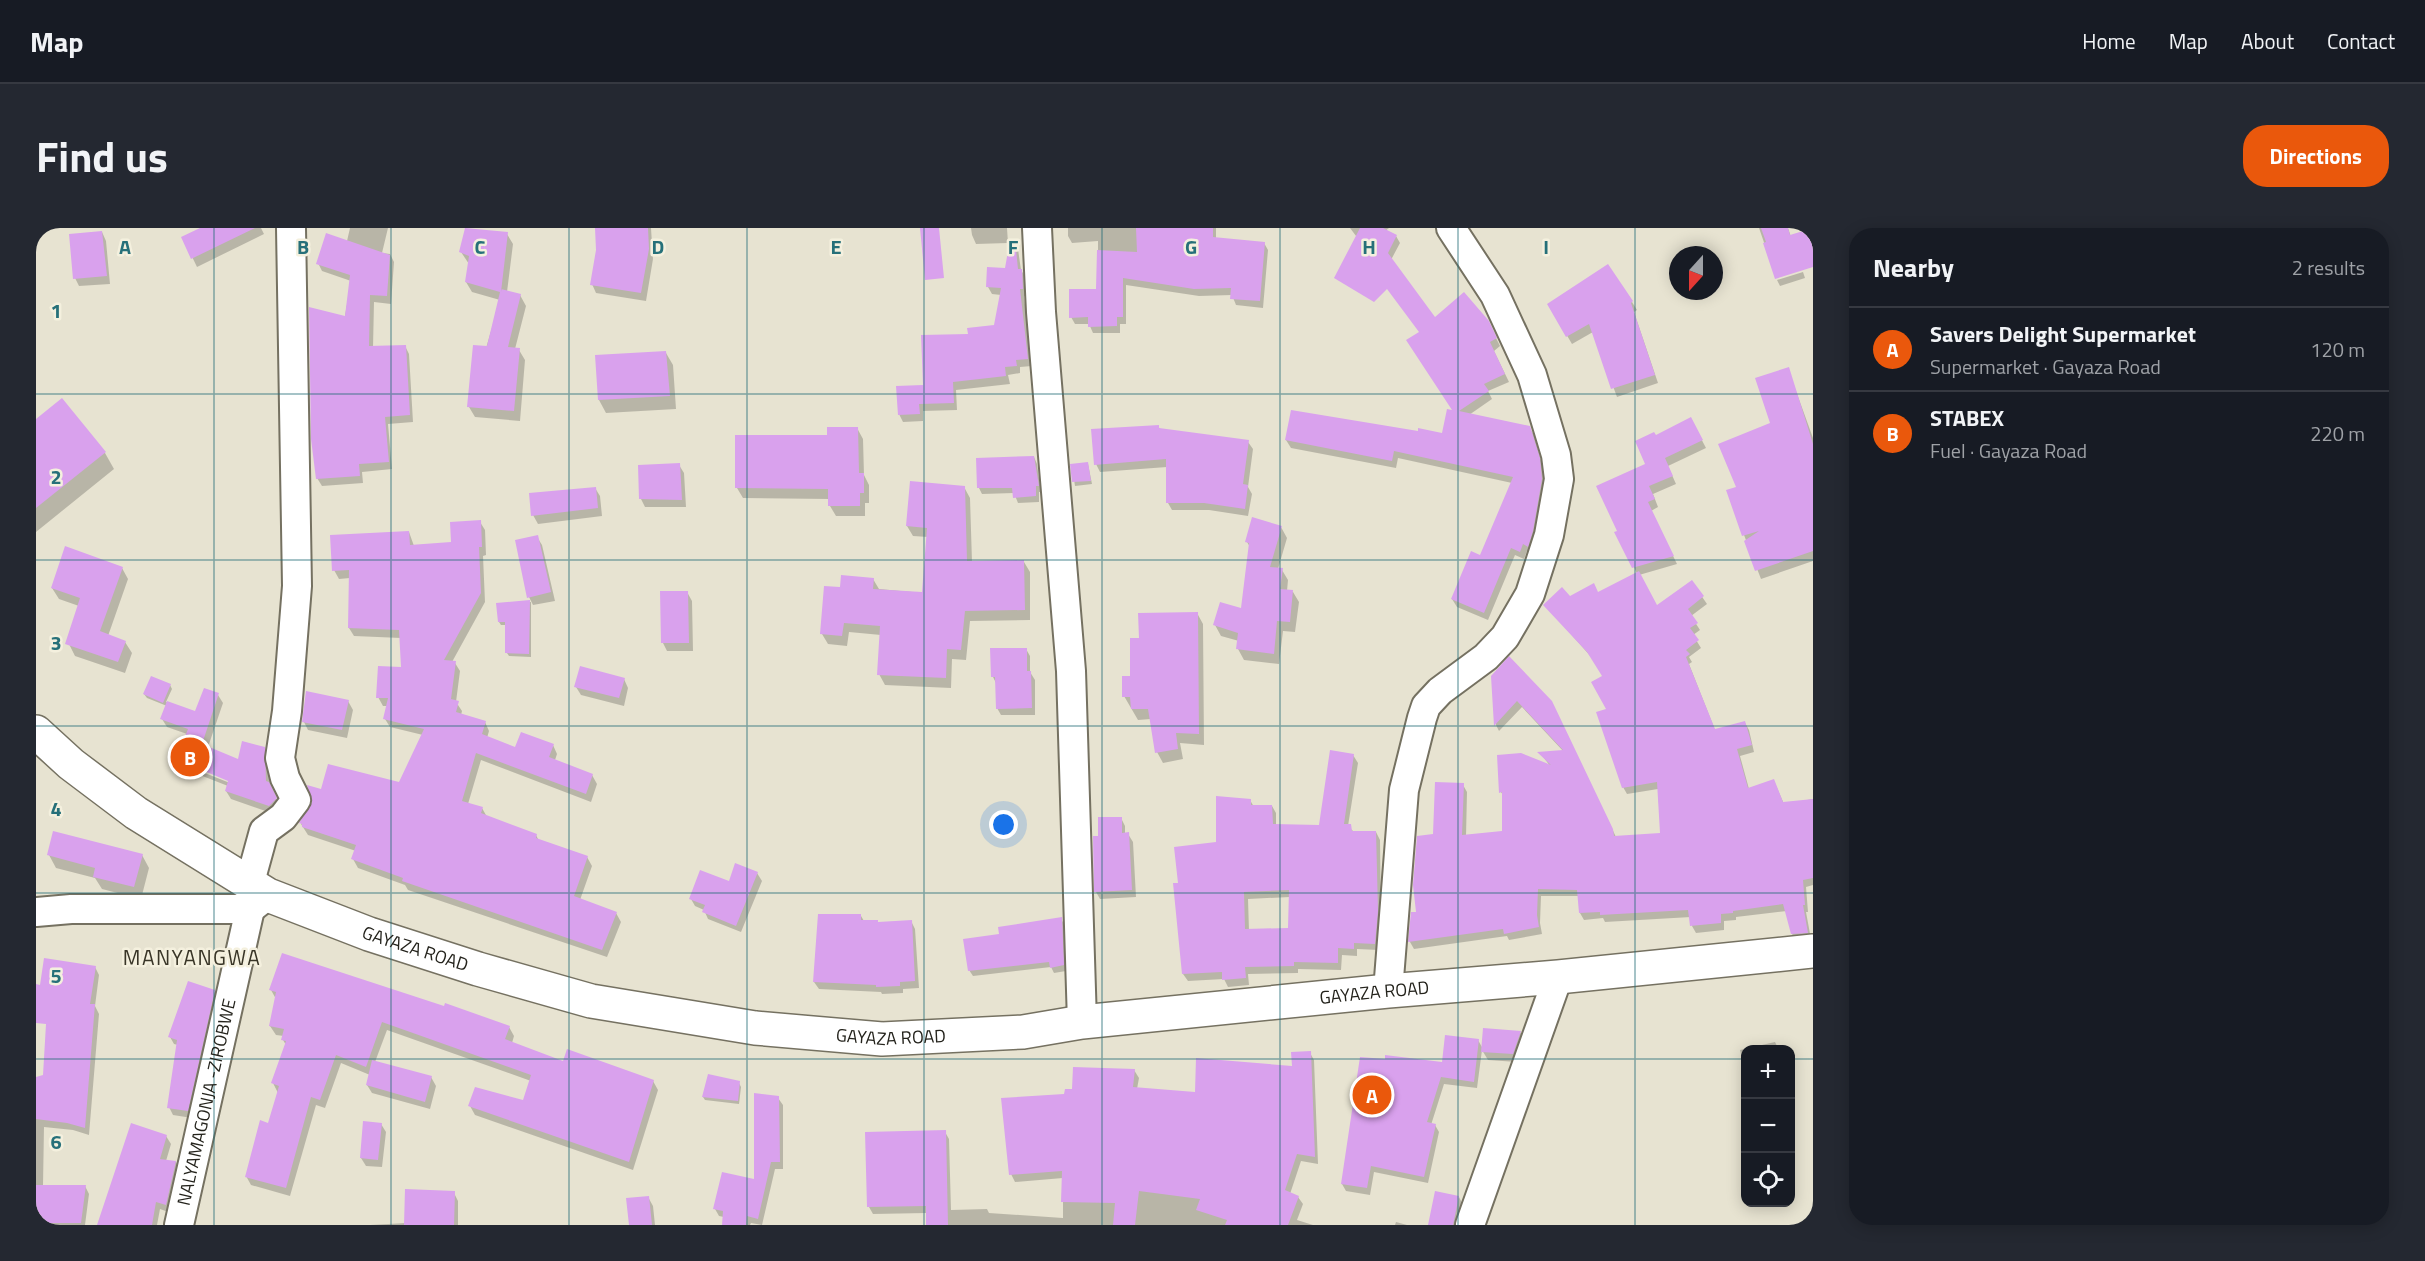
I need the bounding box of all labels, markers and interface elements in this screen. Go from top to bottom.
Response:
text: Map [30,20,84,63]
text: Home [2082,25,2136,57]
text: Map [2169,25,2208,57]
text: About [2241,25,2294,57]
text: Contact [2327,25,2395,57]
text: Find us [36,124,168,188]
button: Directions [2243,125,2389,187]
text: A [119,231,131,262]
text: B [297,231,309,262]
text: C [475,231,486,262]
text: D [652,231,664,262]
text: E [830,231,842,262]
text: F [1008,231,1019,262]
text: G [1185,231,1197,262]
text: H [1362,231,1376,262]
text: I [1543,231,1549,262]
north arrow [1669,246,1723,300]
text: Nearby [1873,248,1954,287]
text: 2 results [2292,252,2365,283]
text: 1 [50,295,62,326]
text: Savers Delight Supermarket [1930,317,2196,351]
text: A [1886,334,1899,365]
text: 120 m [2310,334,2365,365]
text: Supermarket · Gayaza Road [1930,351,2161,382]
text: STABEX [1930,401,2004,435]
text: B [1886,418,1899,449]
text: 220 m [2310,418,2365,449]
text: Fuel · Gayaza Road [1930,435,2087,466]
text: 2 [50,461,62,492]
text: 3 [50,627,62,658]
pin: B [170,734,210,780]
text: 4 [50,793,62,824]
your location [989,810,1018,839]
street label: GAYAZA ROAD [358,919,472,978]
district label: MANYANGWA [123,941,261,973]
text: 5 [50,960,62,991]
street label: GAYAZA ROAD [1318,974,1430,1011]
street label: NALYAMAGONJA -ZIROBWE [170,996,242,1208]
street label: GAYAZA ROAD [835,1021,946,1052]
map controls [1741,1045,1795,1207]
button: + [1741,1045,1795,1099]
pin: A [1352,1072,1392,1118]
button: − [1741,1099,1795,1153]
text: 6 [50,1126,62,1157]
button: locate [1741,1153,1795,1207]

